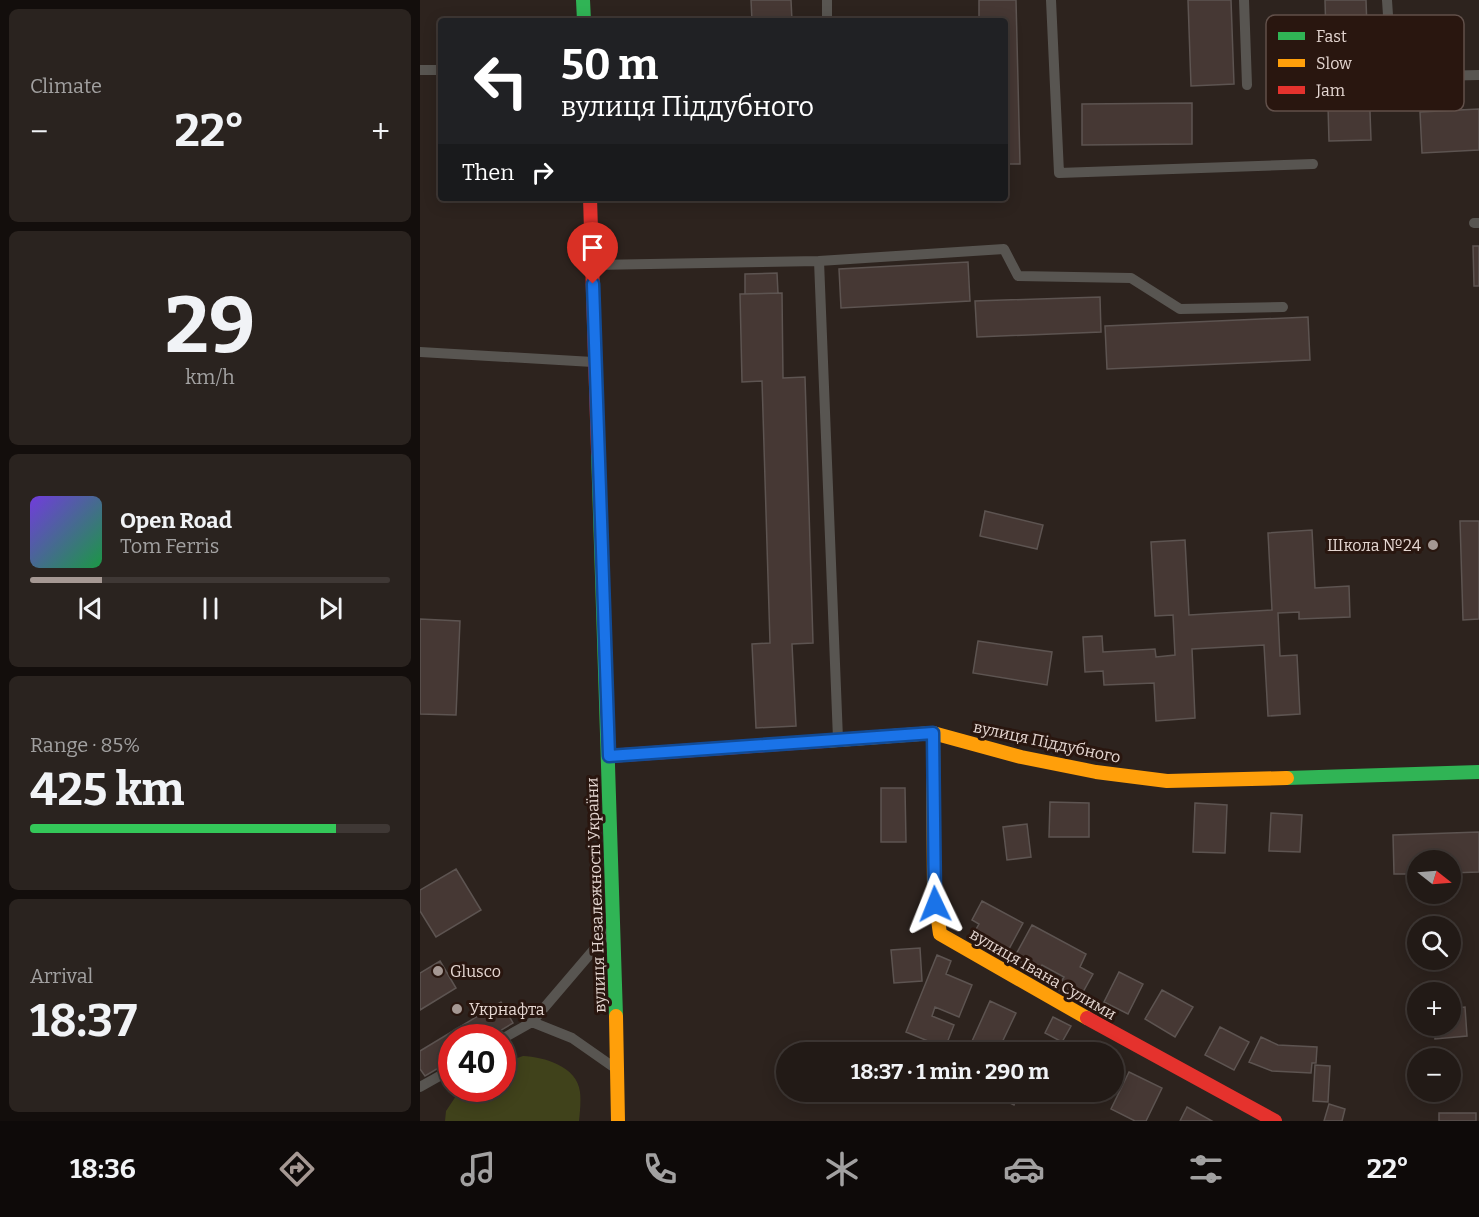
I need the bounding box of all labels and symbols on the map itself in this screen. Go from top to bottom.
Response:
legend [1266,15,1464,111]
text: Fast [1316,27,1347,46]
text: Slow [1316,54,1352,73]
text: Jam [1315,81,1345,100]
pin [567,222,618,284]
place label: Школа №24 [1327,536,1422,555]
marker: Школа №24 [1426,538,1440,552]
street label: вулиця Піддубного [972,717,1122,767]
street label: вулиця Незалежності України [582,777,610,1013]
north arrow [1407,850,1461,904]
position arrow [903,872,967,936]
street label: вулиця Івана Сулими [966,924,1120,1024]
place label: Glusco [450,962,501,981]
marker: Glusco [431,964,445,978]
place label: Укрнафта [469,1000,545,1019]
marker: Укрнафта [450,1002,464,1016]
speed limit sign: 40 [438,1024,516,1102]

